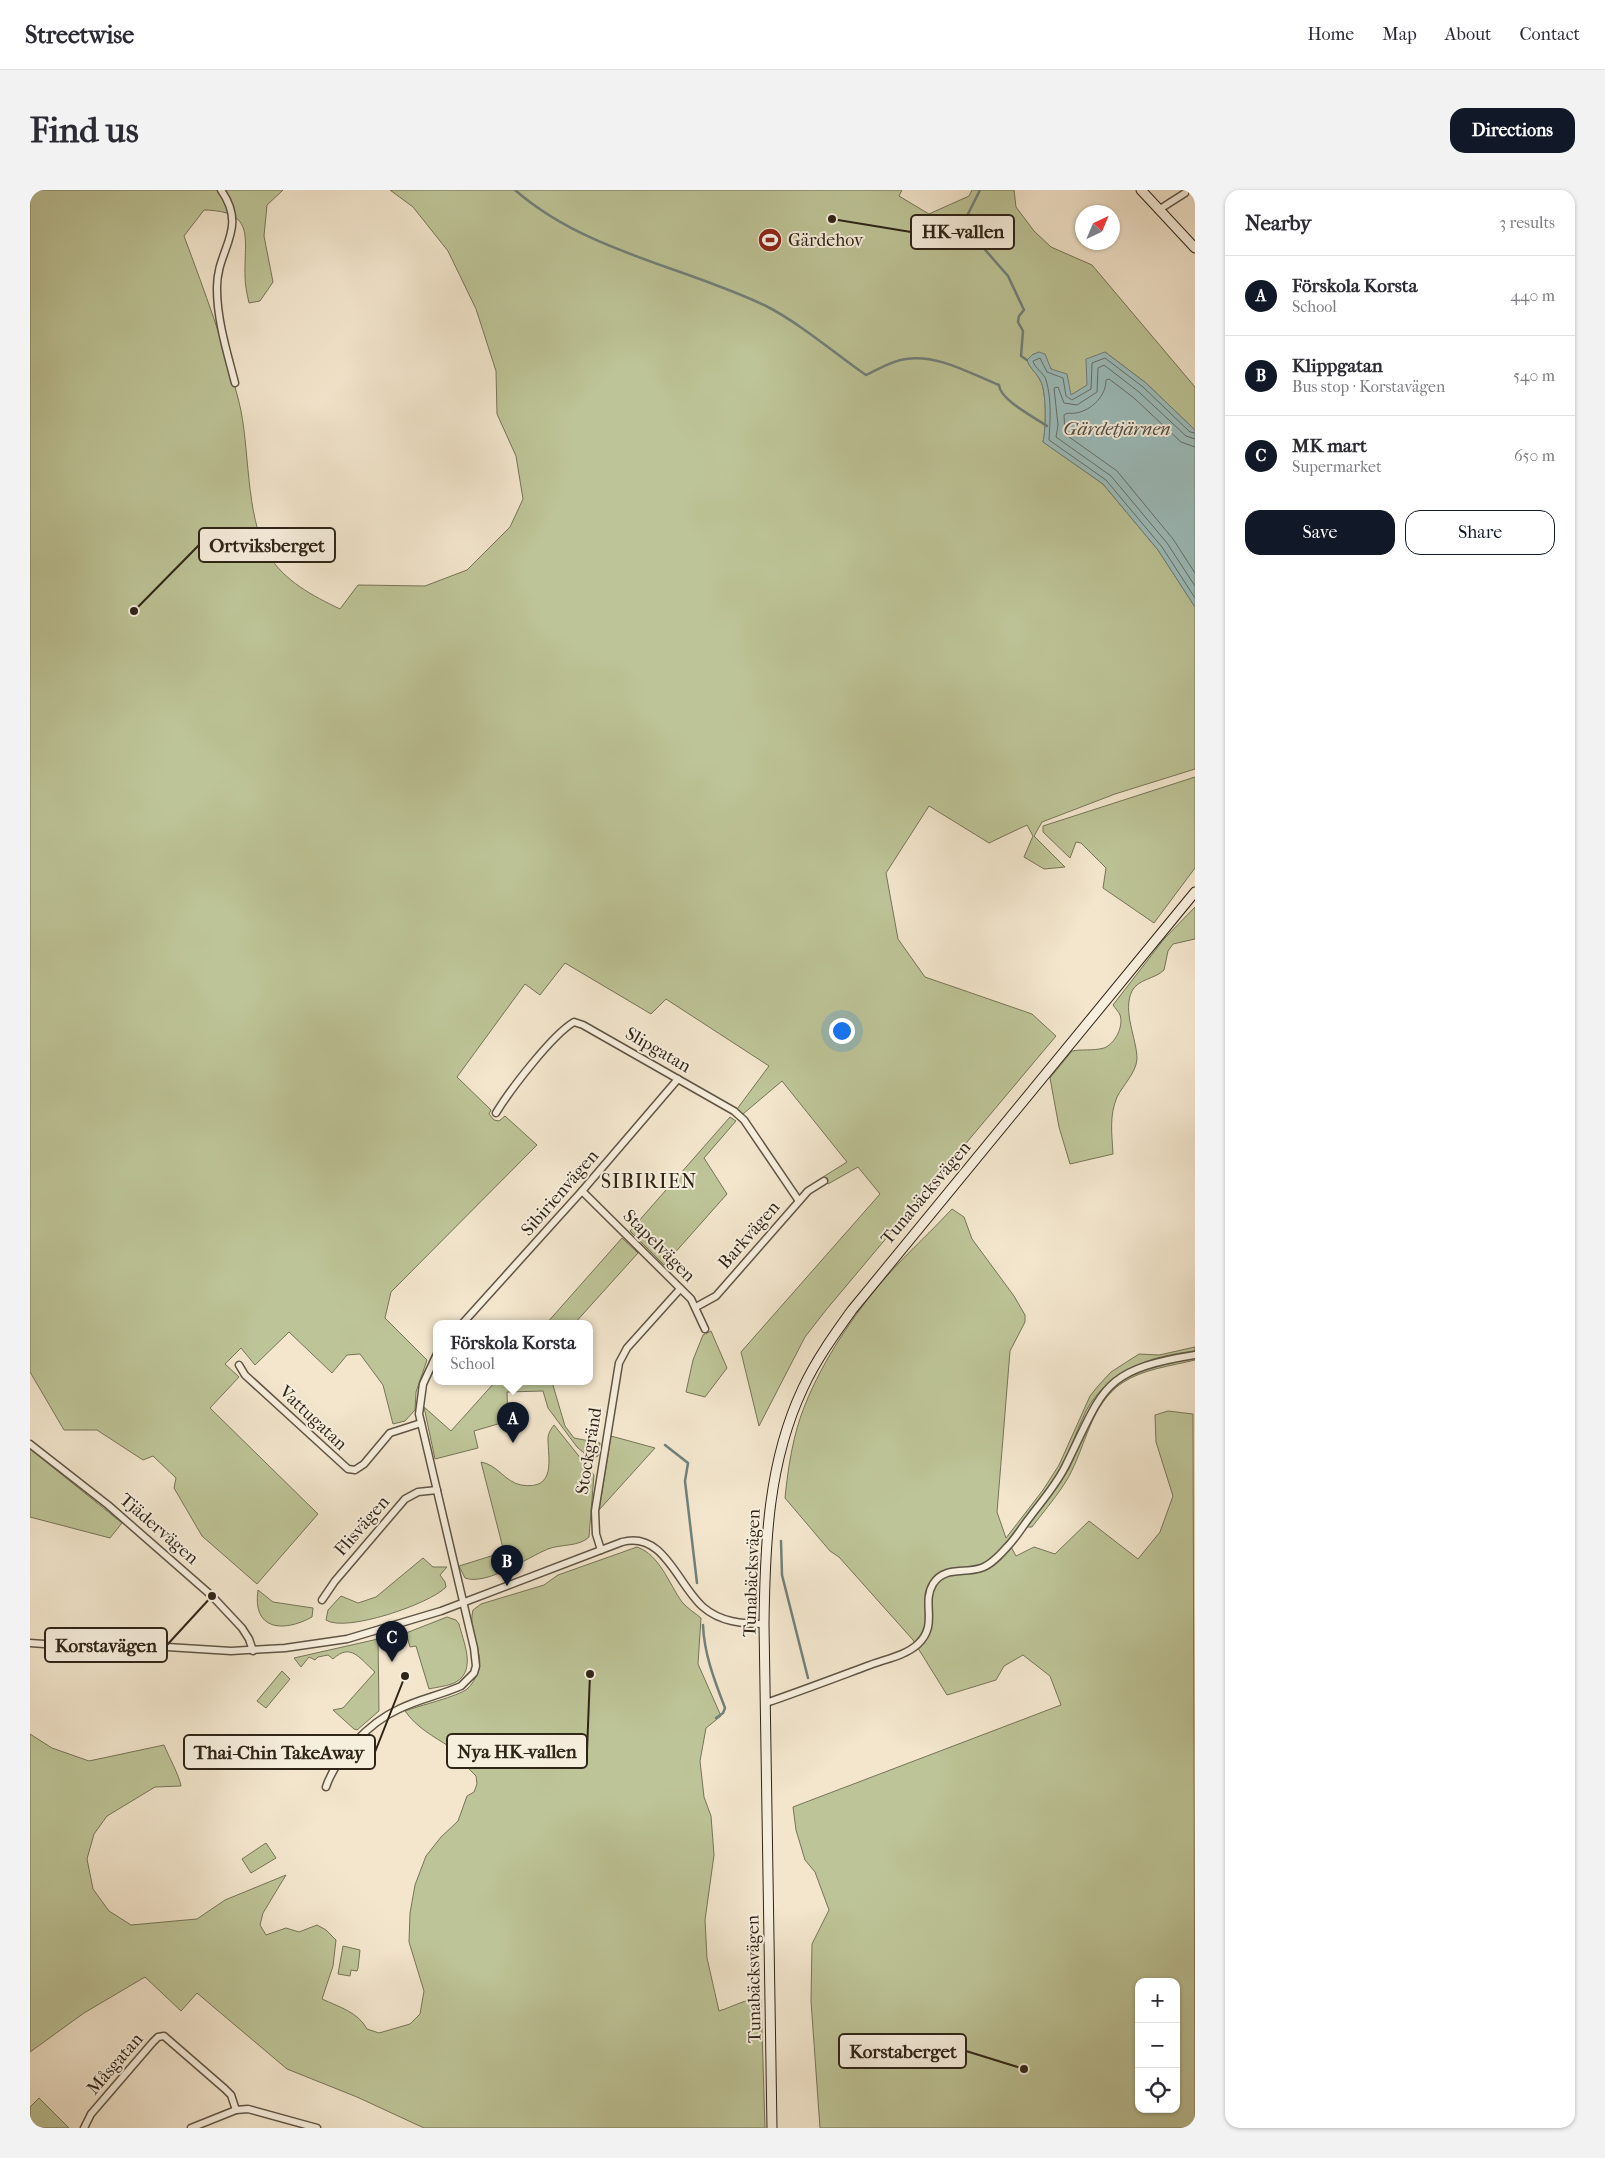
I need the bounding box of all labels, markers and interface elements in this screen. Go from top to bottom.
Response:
text: Streetwise [25,21,134,49]
text: Home [1307,24,1354,45]
text: Map [1382,24,1417,45]
text: About [1445,24,1491,45]
text: Contact [1519,24,1580,45]
button: Directions [1450,108,1575,153]
text: Find us [30,110,139,151]
north arrow [1075,205,1120,250]
text: Nearby [1245,211,1311,235]
text: 3 results [1499,213,1555,232]
callout: HK-vallen [911,215,1014,249]
text: HK-vallen [922,221,1005,243]
sports icon: Gärdehov [757,227,783,253]
place label: Gärdehov [788,230,864,251]
text: Förskola Korsta [1292,275,1417,297]
text: A [1256,286,1266,305]
text: 440 m [1510,286,1555,305]
text: School [1292,297,1337,316]
text: Klippgatan [1292,355,1383,377]
text: B [1256,366,1266,385]
text: 540 m [1513,366,1555,385]
text: Bus stop · Korstavägen [1292,377,1445,396]
water label: Gärdetjärnen [1063,418,1171,440]
text: MK mart [1292,435,1367,457]
text: C [1256,446,1266,465]
text: 650 m [1514,446,1555,465]
text: Supermarket [1292,457,1382,476]
button: Save [1245,510,1395,555]
button: Share [1405,510,1555,555]
callout: Ortviksberget [199,528,335,562]
text: Ortviksberget [209,535,325,557]
your location [829,1018,855,1044]
street label: Slipgatan [621,1023,695,1077]
street label: Tunabäcksvägen [877,1137,976,1249]
street label: Sibirienvägen [517,1145,603,1240]
district label: SIBIRIEN [601,1170,697,1193]
street label: Barkvägen [714,1196,784,1273]
street label: Stapelvägen [619,1206,700,1287]
popup [433,1320,593,1385]
text: Förskola Korsta [450,1332,576,1354]
text: School [450,1354,495,1373]
street label: Vattugatan [274,1381,352,1455]
pin: A [497,1402,529,1443]
street label: Stockgränd [572,1406,606,1496]
street label: Tjädervägen [115,1489,203,1569]
street label: Flisvägen [330,1491,394,1560]
street label: Tunabäcksvägen [739,1508,765,1637]
pin: B [491,1545,523,1586]
pin: C [376,1621,408,1662]
callout: Korstavägen [45,1628,167,1662]
text: Korstavägen [55,1635,158,1657]
callout: Nya HK-vallen [447,1734,587,1768]
callout: Thai-Chin TakeAway [184,1735,375,1769]
text: Nya HK-vallen [457,1741,578,1763]
text: Thai-Chin TakeAway [193,1742,365,1764]
street label: Tunabäcksvägen [742,1914,766,2043]
map controls [1135,1978,1180,2113]
button: + [1135,1978,1180,2023]
button: − [1135,2023,1180,2068]
street label: Måsgatan [83,2029,148,2099]
callout: Korstaberget [839,2034,966,2068]
text: Korstaberget [849,2041,957,2063]
button: locate [1135,2068,1180,2113]

